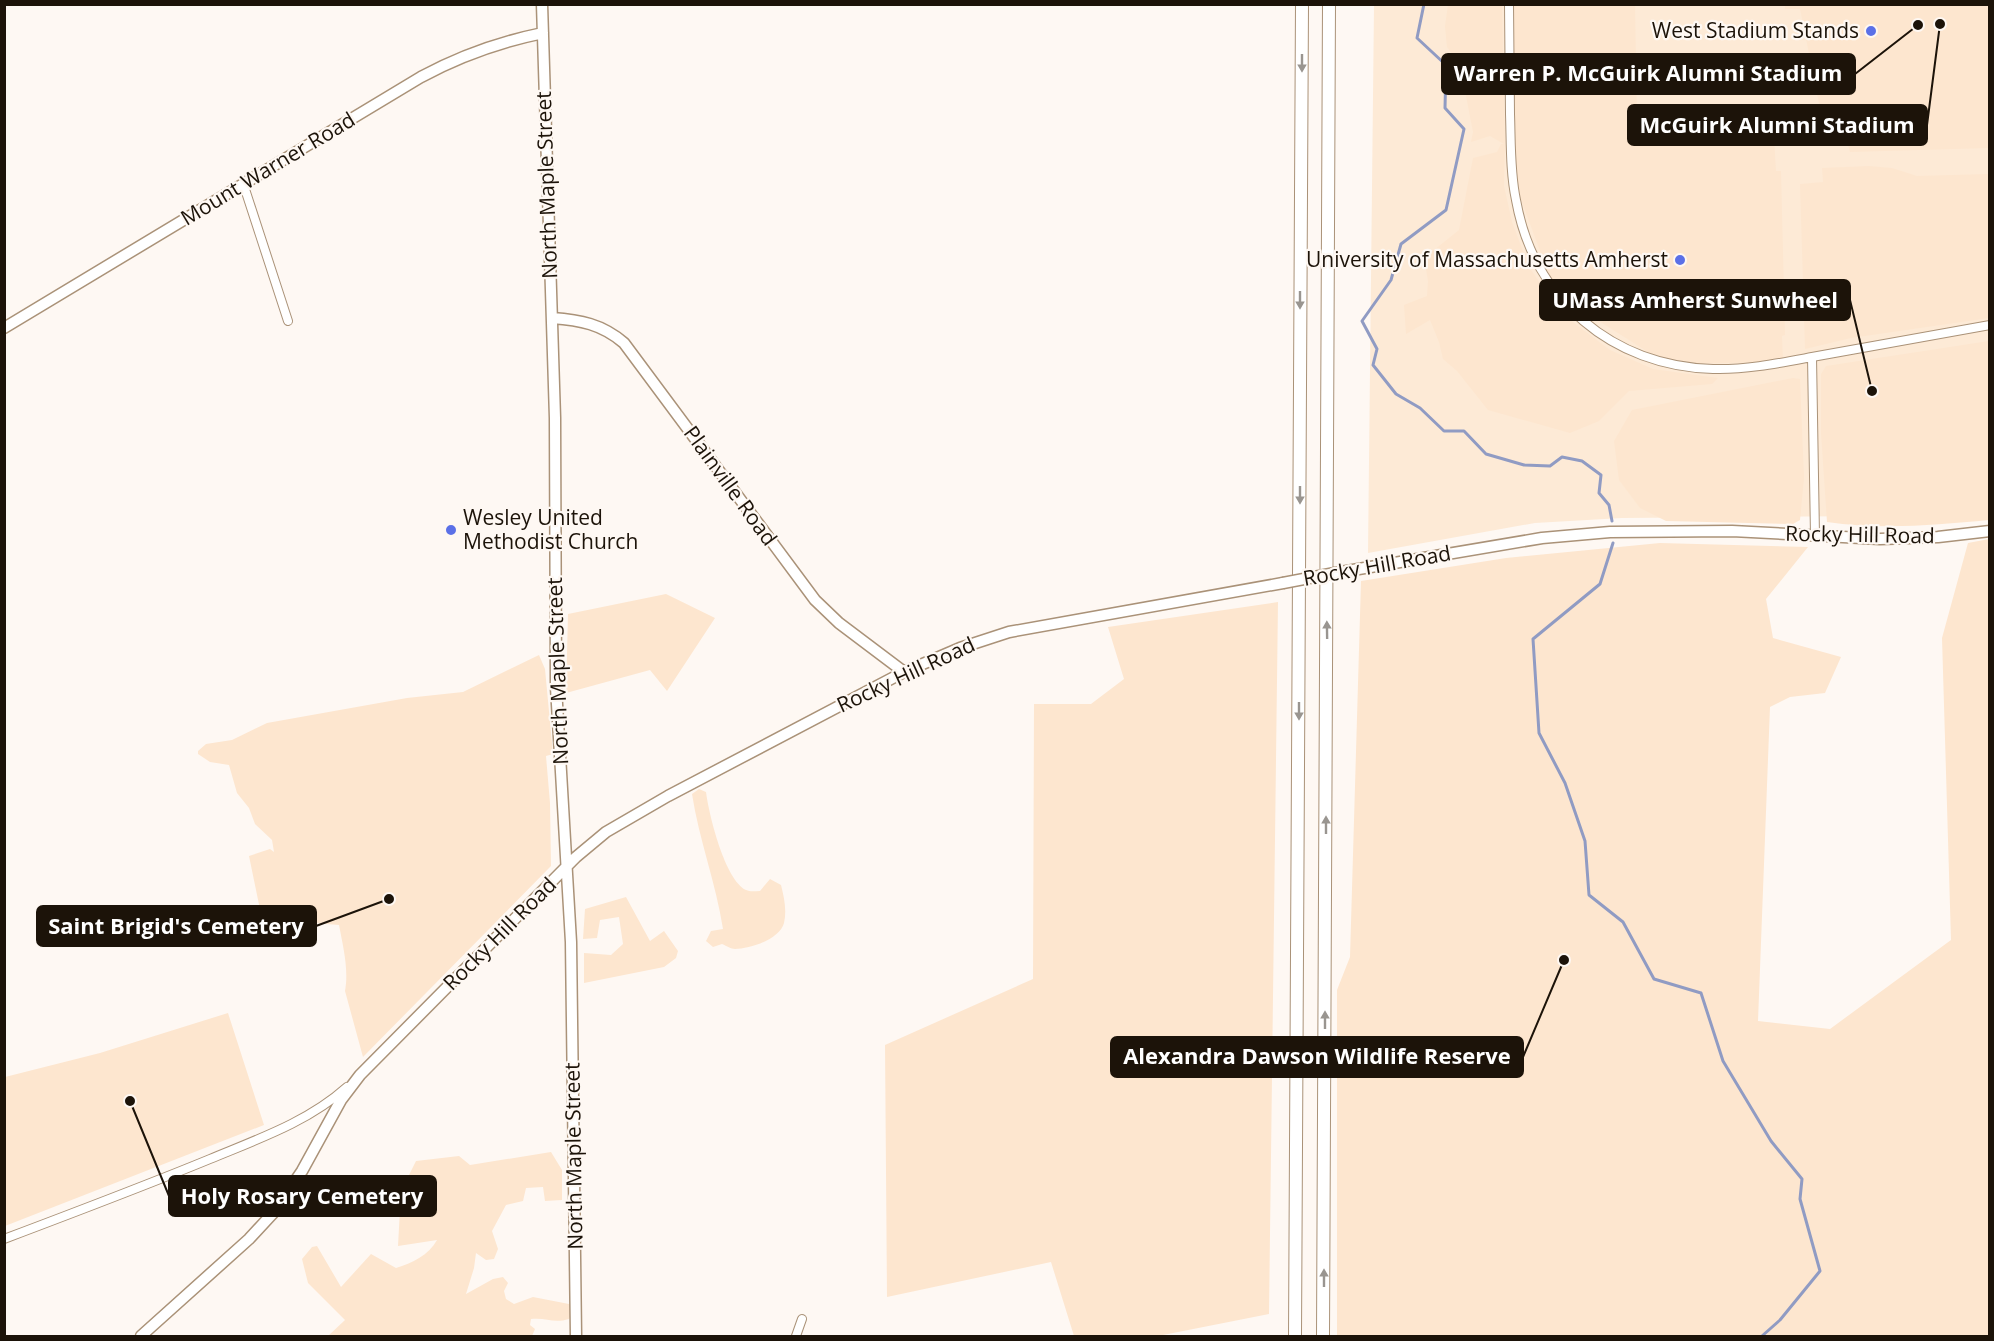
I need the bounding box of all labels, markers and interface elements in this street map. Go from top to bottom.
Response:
place label: West Stadium Stands [1652,16,1859,44]
marker: West Stadium Stands [1864,24,1878,38]
one-way arrow [1297,53,1307,72]
callout: Warren P. McGuirk Alumni Stadium [1442,54,1855,94]
text: Warren P. McGuirk Alumni Stadium [1454,57,1842,87]
street label: North Maple Street [529,91,563,279]
street label: Mount Warner Road [175,105,360,231]
callout: McGuirk Alumni Stadium [1628,105,1927,145]
text: McGuirk Alumni Stadium [1640,109,1915,139]
place label: University of Massachusetts Amherst [1306,245,1668,273]
marker: University of Massachusetts Amherst [1673,253,1687,267]
callout: UMass Amherst Sunwheel [1540,280,1850,320]
text: UMass Amherst Sunwheel [1552,284,1838,314]
one-way arrow [1295,290,1305,309]
street label: Plainville Road [678,420,784,551]
one-way arrow [1295,485,1305,504]
place label: Wesley United Methodist Church [463,503,638,555]
street label: Rocky Hill Road [1785,519,1935,549]
marker: Wesley United Methodist Church [444,523,458,537]
street label: Rocky Hill Road [1301,538,1453,592]
street label: North Maple Street [540,577,574,765]
one-way arrow [1322,621,1332,640]
street label: Rocky Hill Road [832,630,979,718]
one-way arrow [1294,701,1303,720]
one-way arrow [1321,816,1331,835]
street label: Rocky Hill Road [436,870,562,996]
callout: Saint Brigid's Cemetery [37,906,316,946]
text: Saint Brigid's Cemetery [48,910,304,940]
one-way arrow [1320,1011,1330,1030]
callout: Alexandra Dawson Wildlife Reserve [1111,1037,1523,1077]
text: Alexandra Dawson Wildlife Reserve [1123,1040,1511,1070]
street label: North Maple Street [557,1062,589,1250]
callout: Holy Rosary Cemetery [169,1176,436,1216]
text: Holy Rosary Cemetery [181,1180,424,1210]
one-way arrow [1319,1269,1329,1288]

